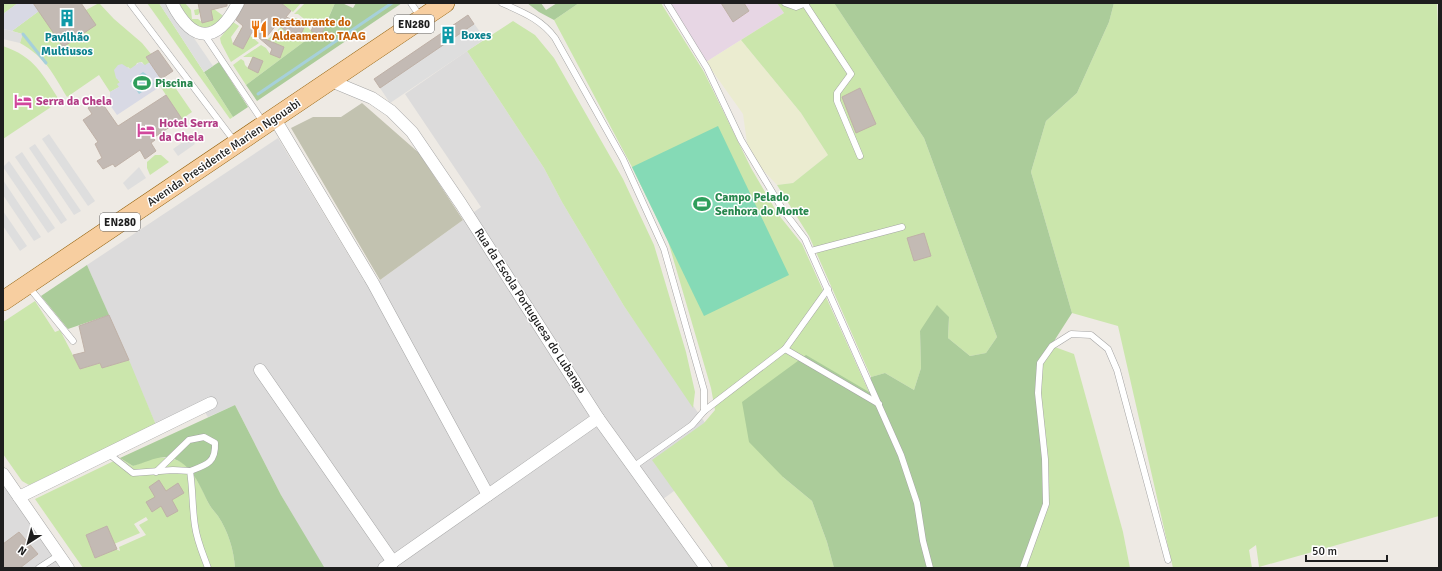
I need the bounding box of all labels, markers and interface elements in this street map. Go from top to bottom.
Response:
building icon: Pavilhão Multiusos [57,8,77,28]
place label: Restaurante do Aldeamento TAAG [272,15,366,44]
road number: EN280 [394,15,434,33]
restaurant icon: Restaurante do Aldeamento TAAG [249,19,269,39]
building icon: Boxes [438,25,458,45]
place label: Boxes [461,28,492,43]
place label: Pavilhão Multiusos [41,30,94,59]
sports icon: Piscina [132,73,152,93]
place label: Piscina [155,76,193,91]
hotel icon: Serra da Chela [13,91,33,111]
place label: Serra da Chela [36,94,112,109]
street label: Avenida Presidente Marien Ngouabi [144,96,304,210]
place label: Hotel Serra da Chela [159,116,218,145]
hotel icon: Hotel Serra da Chela [136,120,156,140]
place label: Campo Pelado Senhora do Monte [715,190,809,219]
sports icon: Campo Pelado Senhora do Monte [692,194,712,214]
road number: EN280 [100,213,140,231]
street label: Rua da Escola Portuguesa do Lubango [471,226,589,396]
north arrow [8,523,48,563]
scale bar [1306,537,1387,563]
text: N [15,543,29,558]
text: 50 m [1312,544,1337,559]

